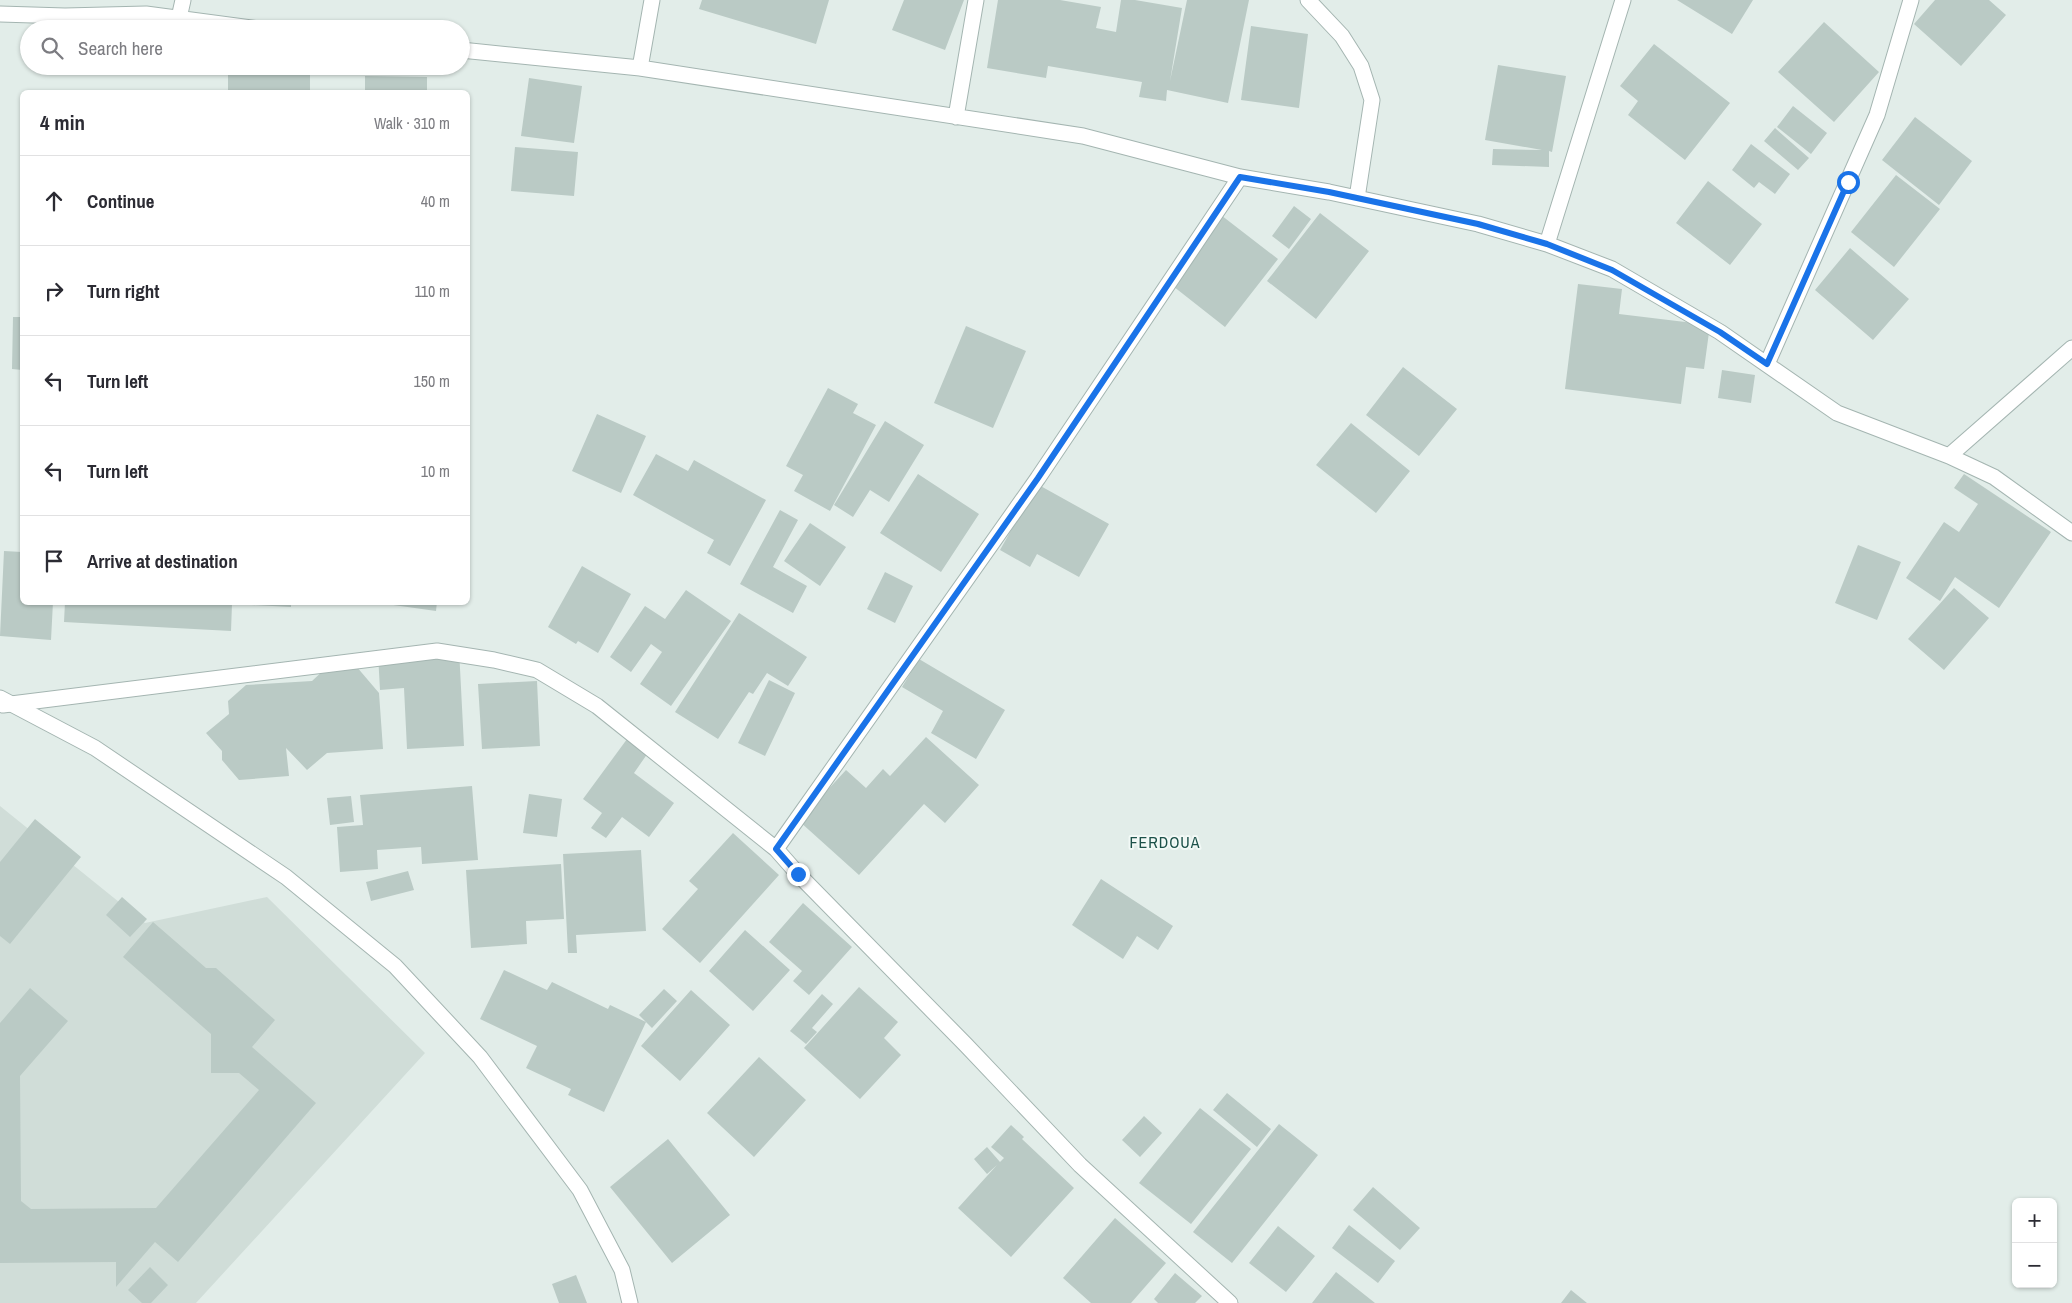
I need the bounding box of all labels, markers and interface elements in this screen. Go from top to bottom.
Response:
search box [20,20,470,75]
icon: search [38,34,66,62]
text: Search here [78,35,163,61]
text: 4 min [40,108,85,137]
text: Walk · 310 m [374,112,450,134]
route start [1837,171,1860,194]
icon: ahead [40,187,68,215]
text: Continue [87,188,155,214]
text: 40 m [421,190,450,212]
icon: right [40,277,68,305]
text: Turn right [87,278,159,304]
text: 110 m [414,280,450,302]
icon: left [40,367,68,395]
text: Turn left [87,368,148,394]
text: 150 m [414,370,450,392]
icon: left [40,457,68,485]
text: Turn left [87,458,148,484]
text: 10 m [421,460,450,482]
icon: arrive [40,547,68,575]
text: Arrive at destination [87,548,238,574]
district label: FERDOUA [1129,831,1201,853]
route end [787,863,810,886]
map controls [2012,1198,2057,1288]
button: + [2012,1198,2057,1243]
button: − [2012,1243,2057,1288]

